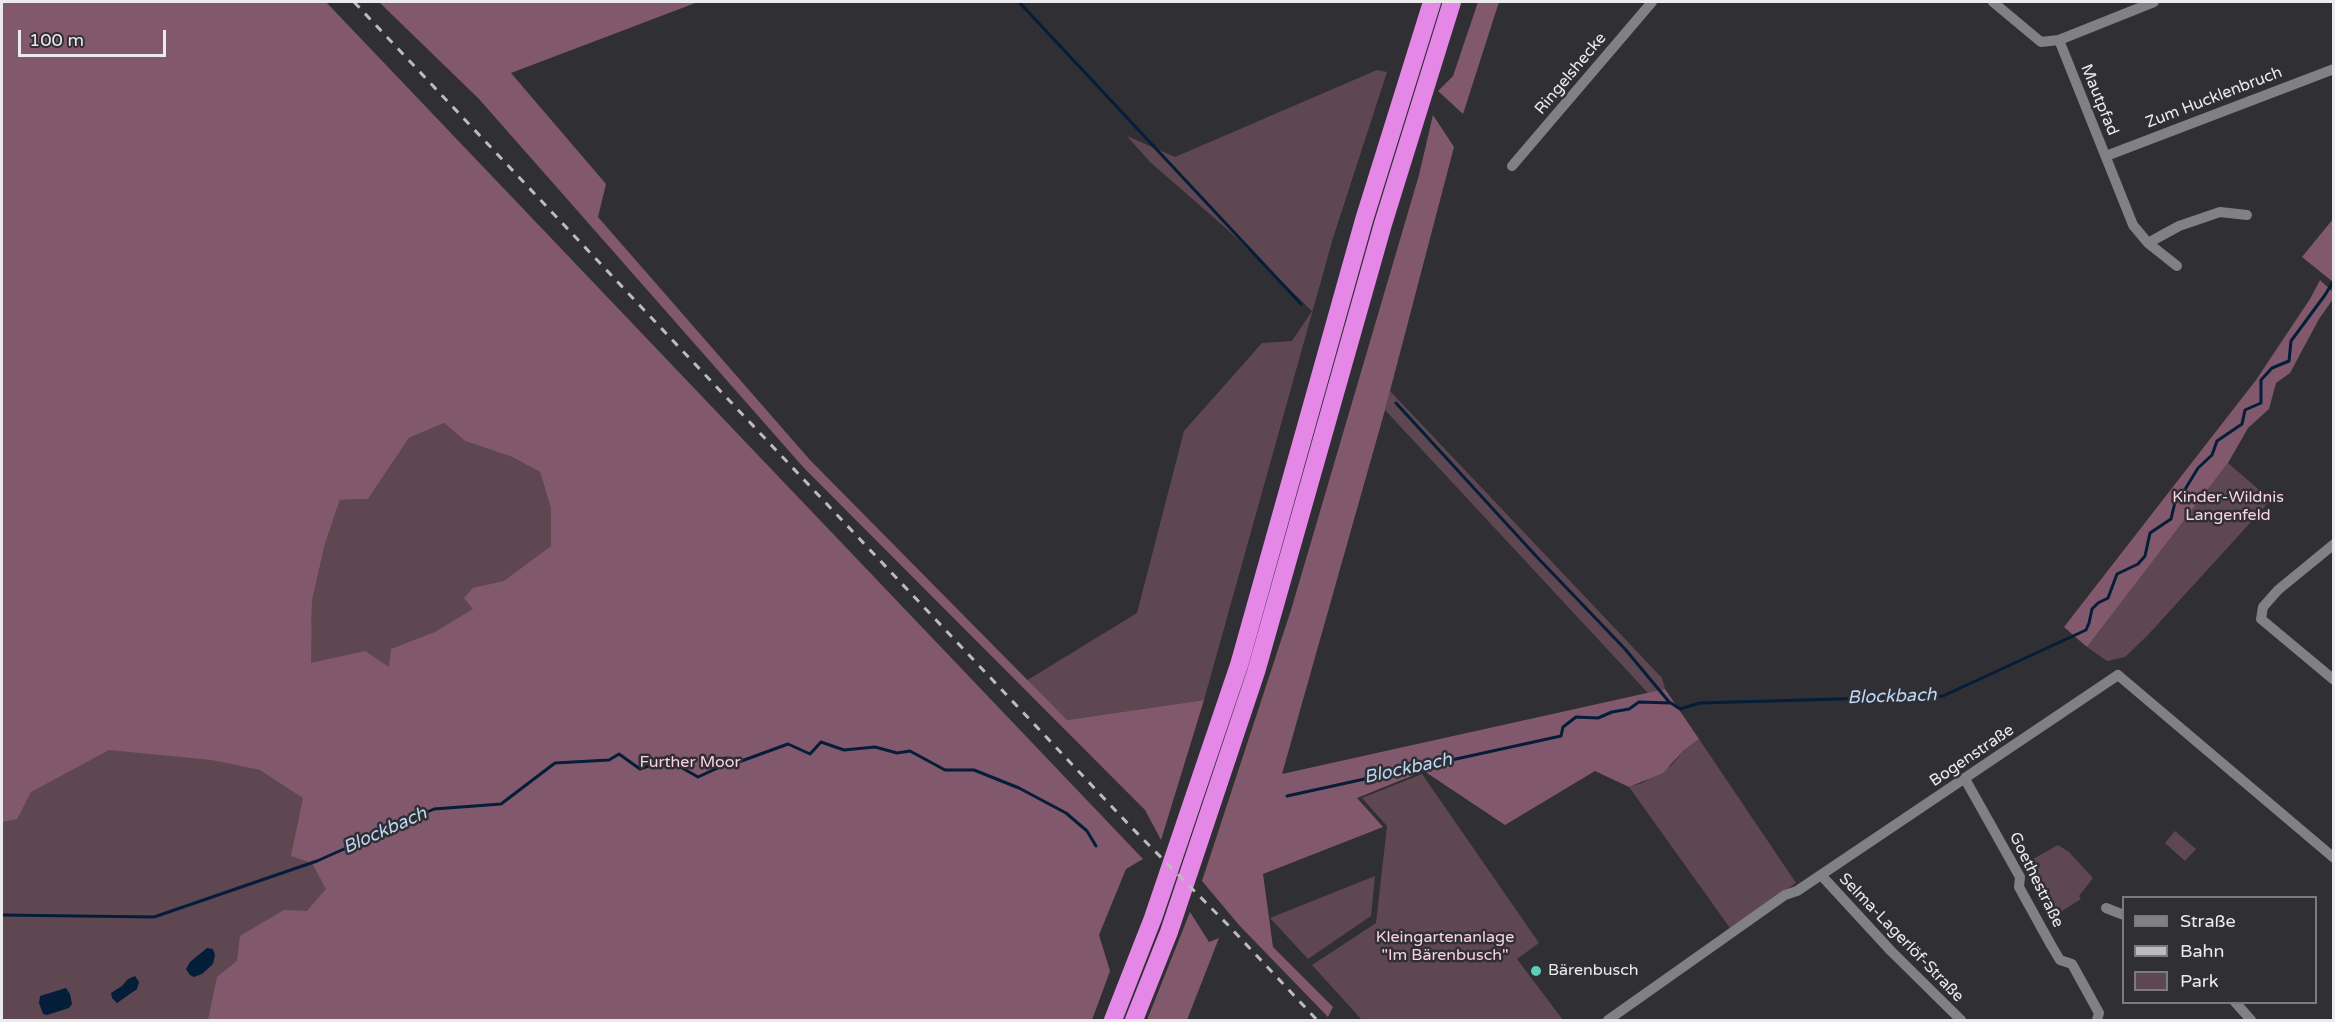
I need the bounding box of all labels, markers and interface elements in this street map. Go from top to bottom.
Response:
scale bar [21,18,170,56]
text: 100 m [29,29,84,51]
street label: Ringelshecke [1531,29,1611,119]
street label: Mautpfad [2076,62,2122,138]
street label: Zum Hucklenbruch [2143,63,2285,133]
park label: Kinder-Wildnis Langenfeld [2172,488,2284,526]
water label: Blockbach [1847,685,1937,709]
street label: Bogenstraße [1926,721,2018,791]
water label: Blockbach [1362,749,1454,789]
park label: Further Moor [639,753,741,773]
water label: Blockbach [340,803,430,859]
street label: Goethestraße [2005,829,2067,931]
street label: Selma-Lagerlöf-Straße [1834,870,1968,1006]
legend [2122,896,2317,1004]
text: Straße [2180,910,2236,932]
park label: Kleingartenanlage "Im Bärenbusch" [1376,928,1514,966]
text: Bahn [2180,940,2225,962]
place label: Bärenbusch [1548,961,1639,981]
marker: Bärenbusch [1529,964,1543,978]
text: Park [2180,970,2218,992]

